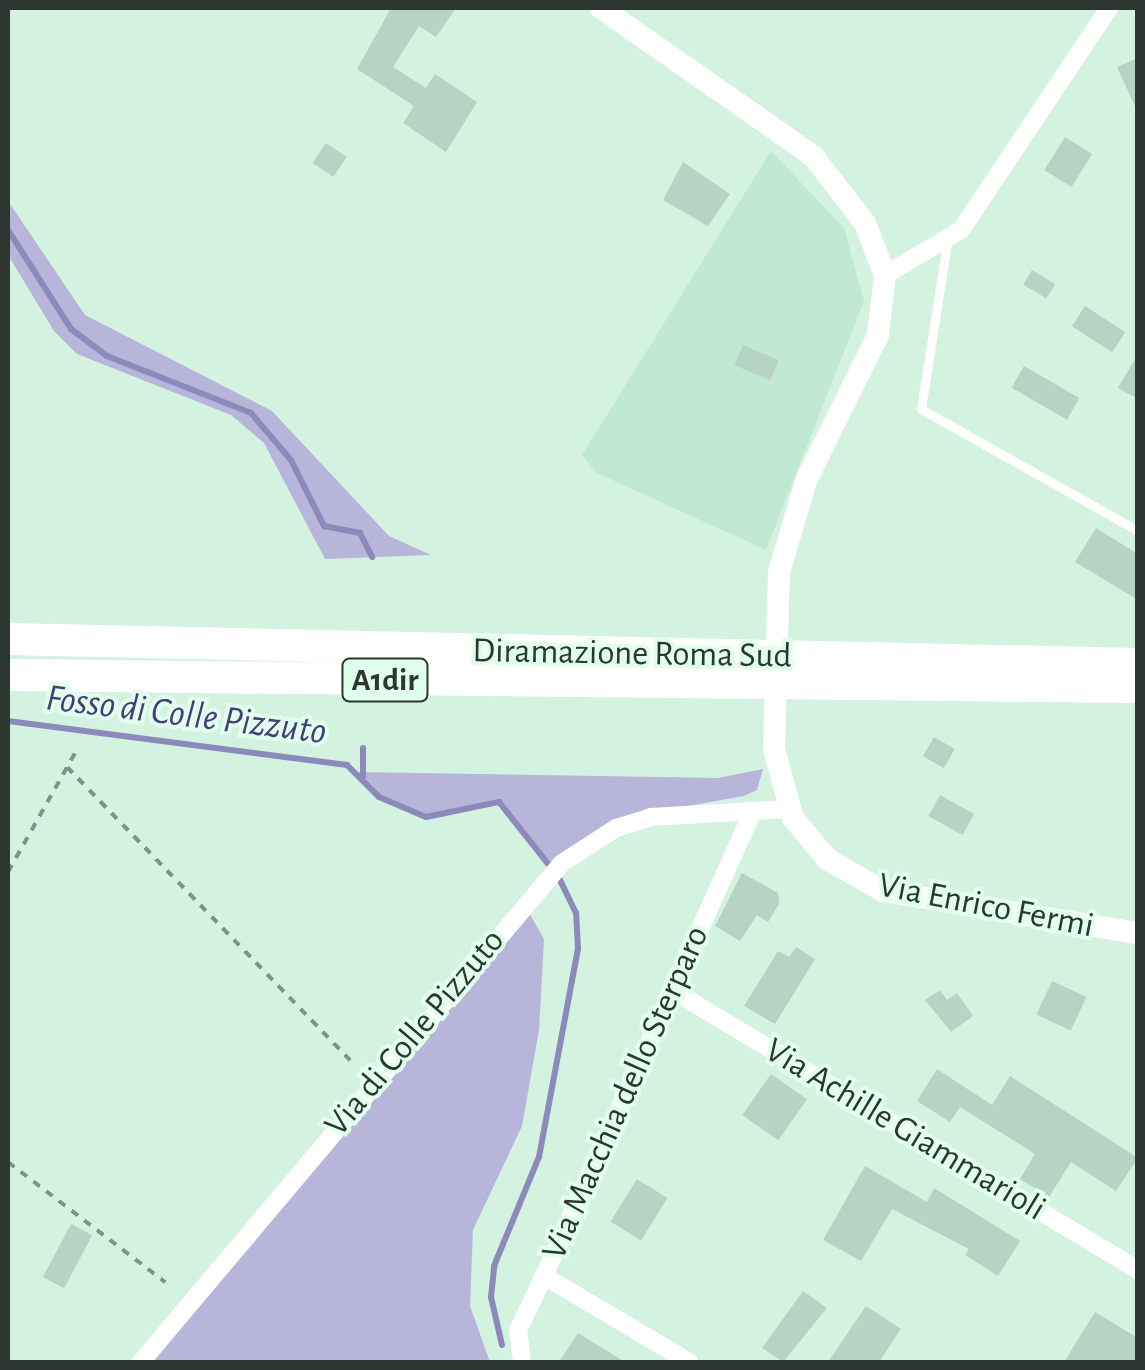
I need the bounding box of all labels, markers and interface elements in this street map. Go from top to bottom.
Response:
street label: Diramazione Roma Sud [472,630,792,678]
road number: A1dir [340,653,430,707]
water label: Fosso di Colle Pizzuto [43,676,329,756]
street label: Via Enrico Fermi [875,865,1097,947]
street label: Via Macchia dello Sterparo [534,920,718,1266]
street label: Via di Colle Pizzuto [316,921,514,1145]
street label: Via Achille Giammarioli [757,1030,1053,1230]

